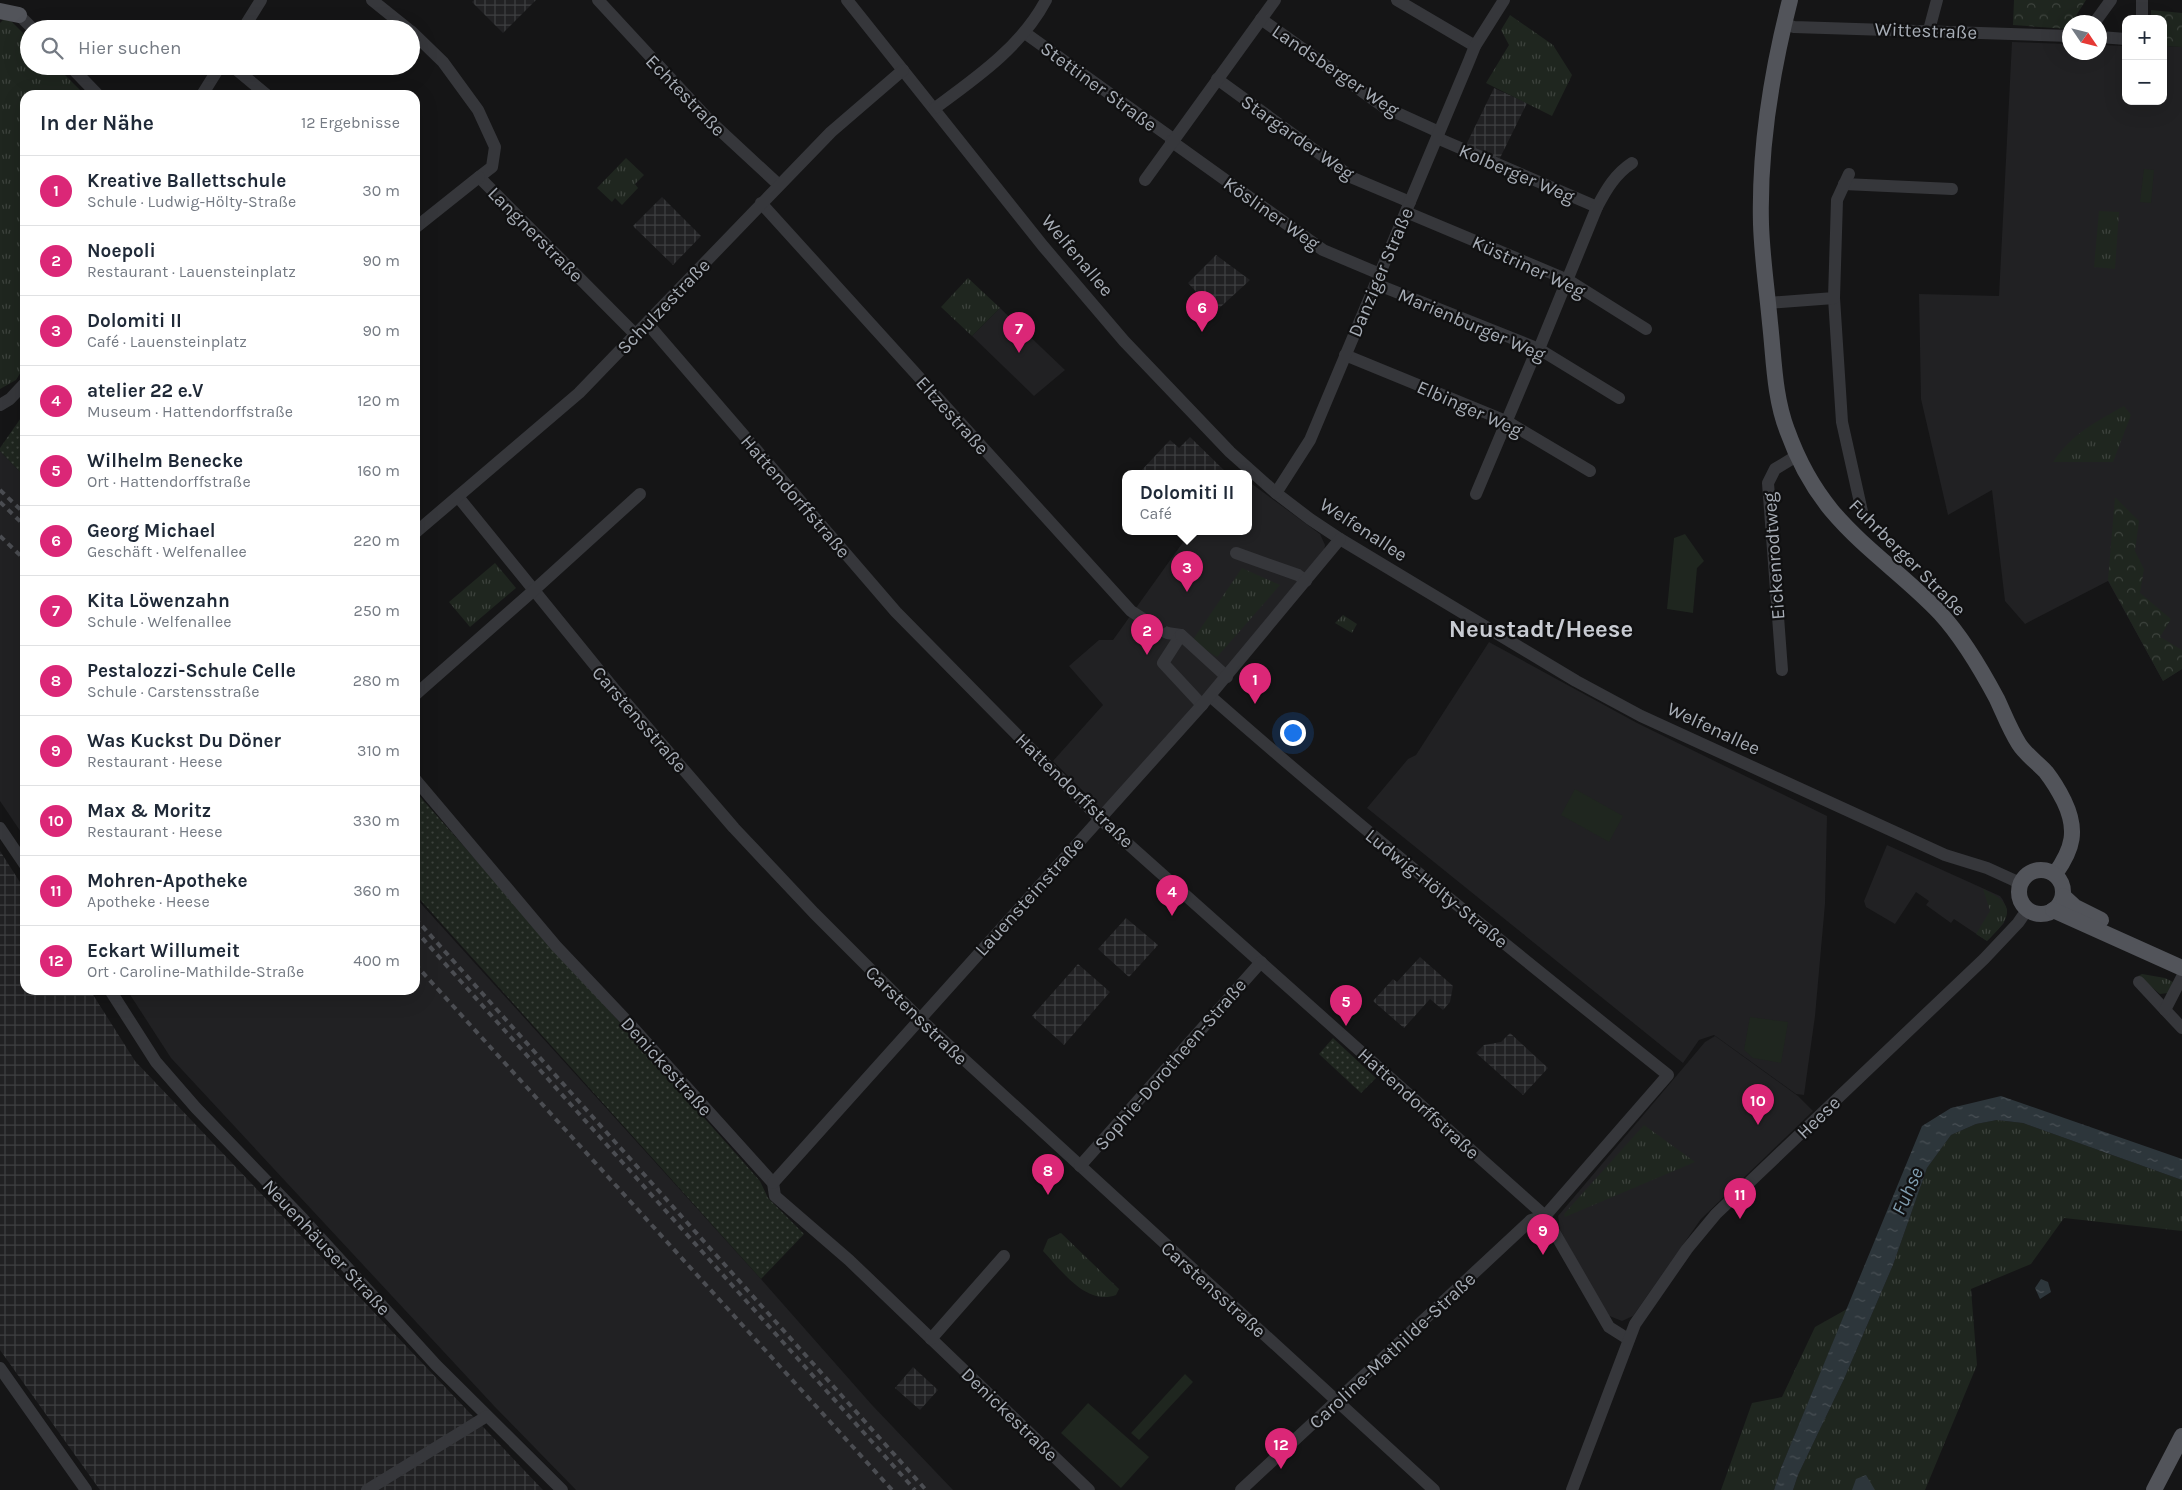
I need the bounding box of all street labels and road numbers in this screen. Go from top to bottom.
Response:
street label: Wittestraße [1874,18,1978,44]
street label: Landsberger Weg [1268,20,1403,122]
street label: Stettiner Straße [1036,37,1161,136]
street label: Echtestraße [641,50,730,141]
street label: Stargarder Weg [1237,91,1358,185]
street label: Kolberger Weg [1455,140,1578,208]
street label: Kösliner Weg [1219,173,1324,255]
street label: Langnerstraße [483,183,587,287]
street label: Danziger Straße [1344,204,1418,340]
street label: Welfenallee [1037,210,1118,301]
street label: Küstriner Weg [1469,231,1589,303]
street label: Schulzestraße [613,254,715,359]
street label: Marienburger Weg [1394,284,1549,366]
street label: Eltzestraße [911,372,993,459]
street label: Elbinger Weg [1413,376,1526,442]
street label: Hattendorffstraße [736,431,855,563]
street label: Eickenrodtweg [1759,491,1789,621]
street label: Welfenallee [1316,493,1411,566]
street label: Fuhrberger Straße [1844,495,1970,621]
street label: Carstensstraße [587,662,691,777]
street label: Welfenallee [1664,698,1763,760]
street label: Hattendorffstraße [1011,729,1138,853]
street label: Ludwig-Hölty-Straße [1361,825,1512,953]
street label: Lauensteinstraße [971,833,1089,960]
street label: Carstensstraße [861,962,972,1070]
street label: Sophie-Dorotheen-Straße [1090,974,1251,1155]
street label: Denickestraße [616,1013,716,1121]
street label: Hattendorffstraße [1353,1044,1484,1164]
street label: Heese [1792,1092,1845,1144]
street label: Neuenhäuser Straße [258,1175,395,1320]
street label: Carstensstraße [1156,1237,1270,1342]
street label: Caroline-Mathilde-Straße [1305,1268,1480,1434]
street label: Denickestraße [957,1363,1062,1466]

